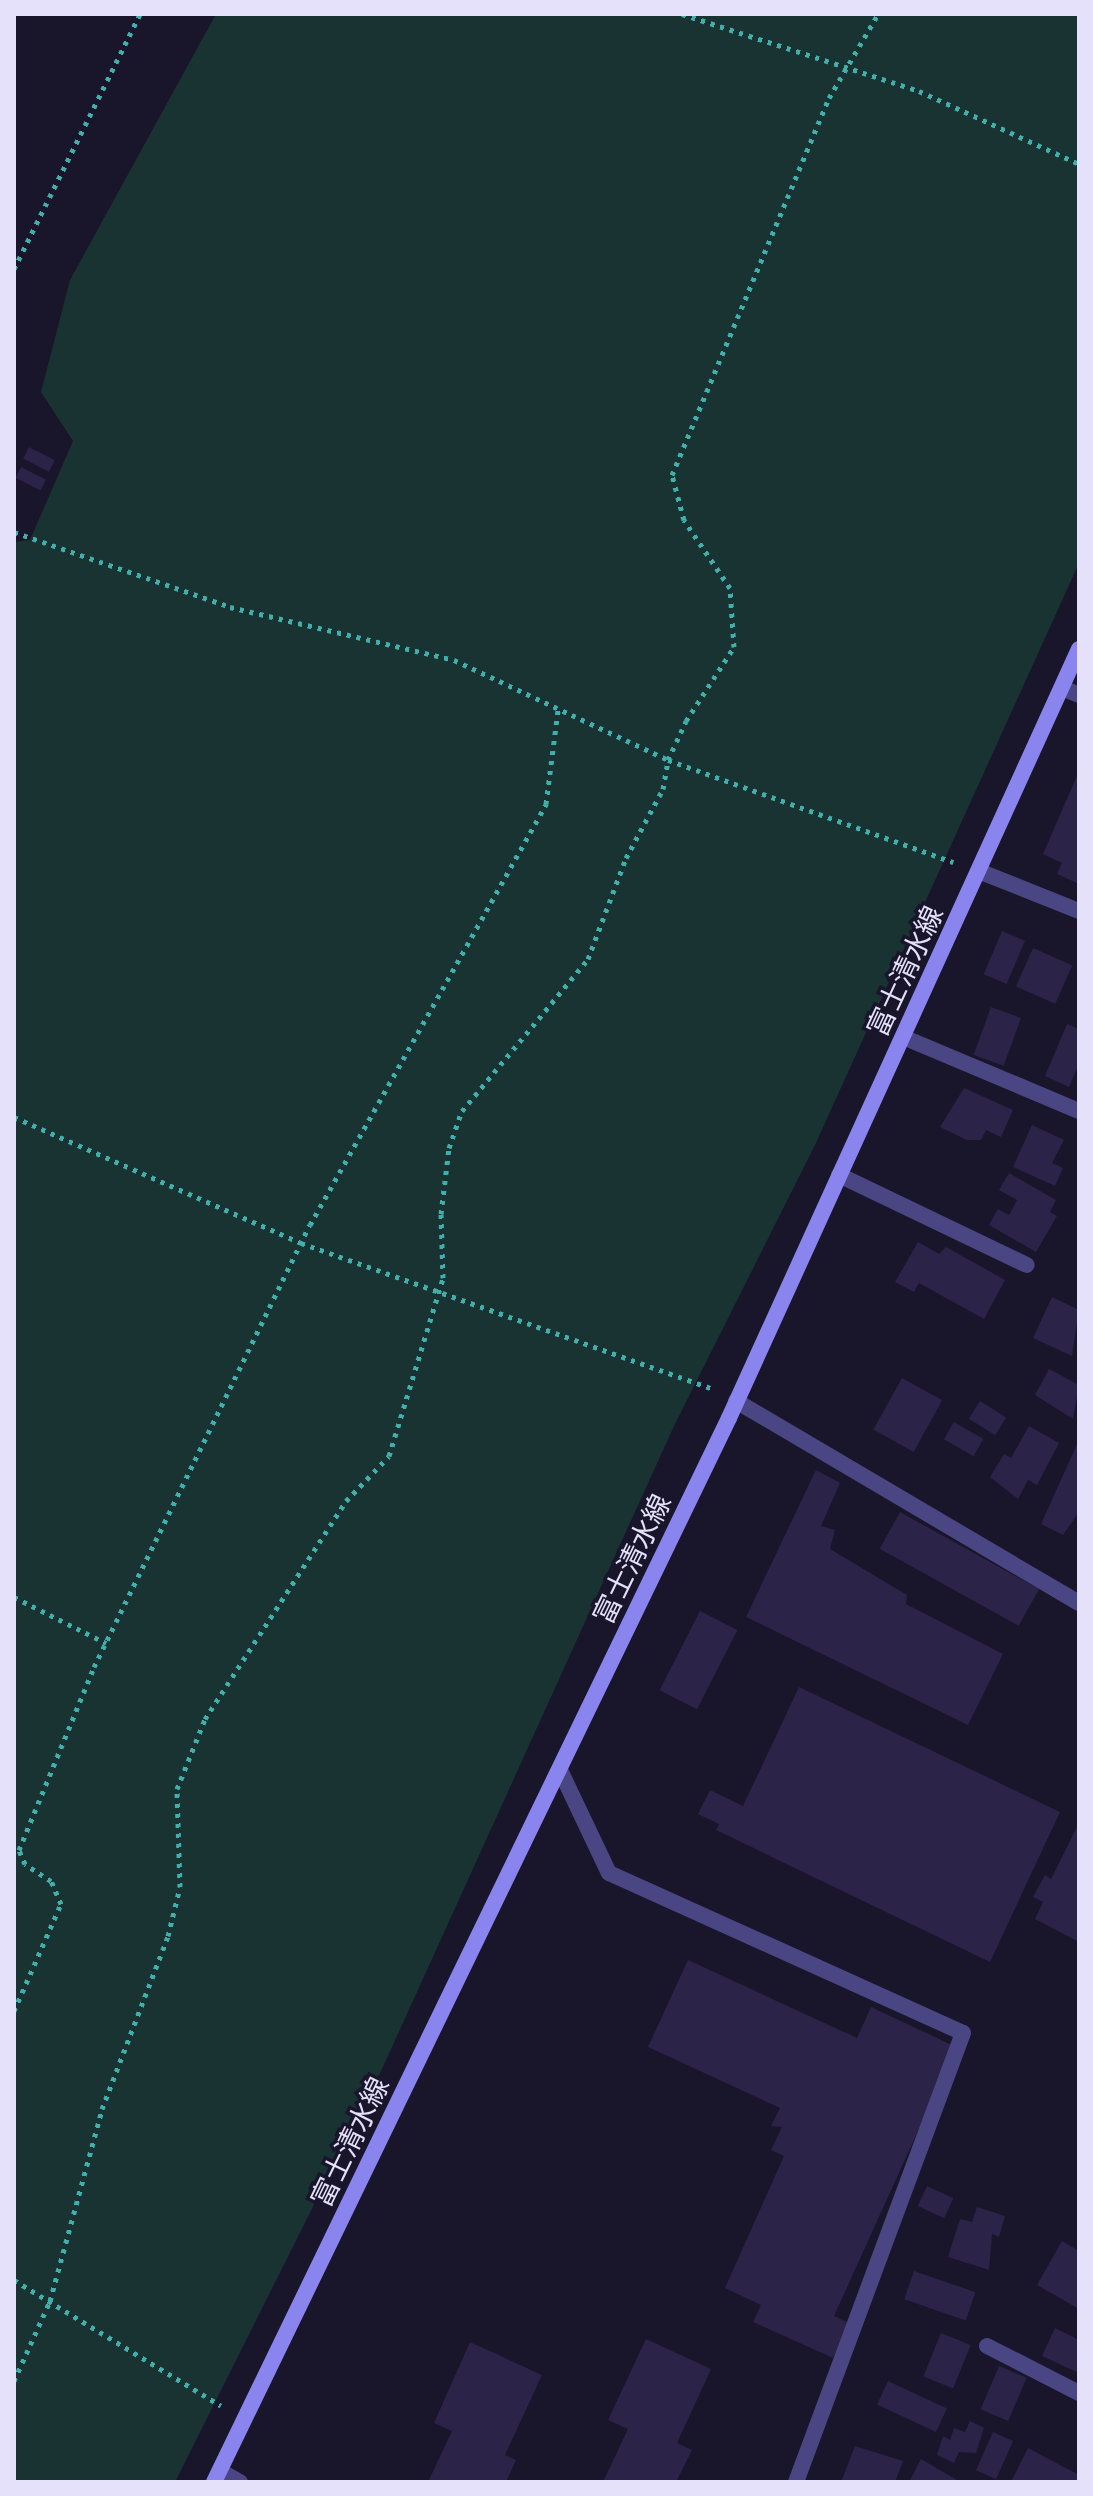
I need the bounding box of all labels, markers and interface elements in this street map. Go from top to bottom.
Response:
street label: 富士清水線 [860,900,950,1042]
street label: 富士清水線 [586,1489,678,1629]
street label: 富士清水線 [304,2072,396,2212]

